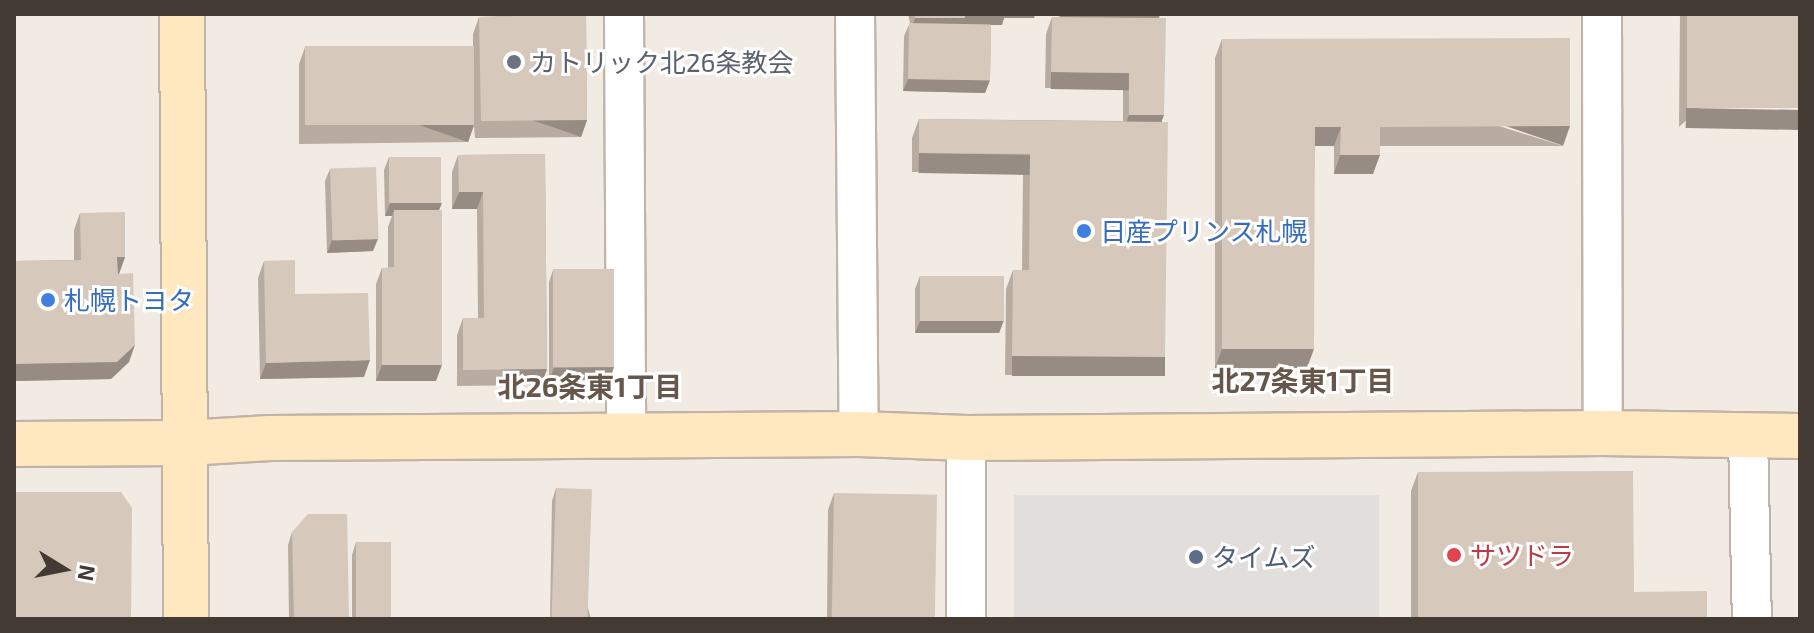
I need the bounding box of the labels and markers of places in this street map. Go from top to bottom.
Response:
place label: カトリック北26条教会 [530,46,793,78]
marker: カトリック北26条教会 [505,53,523,71]
place label: 日産プリンス札幌 [1100,215,1308,247]
marker: 日産プリンス札幌 [1075,222,1093,240]
place label: 札幌トヨタ [64,284,194,316]
marker: 札幌トヨタ [39,291,57,309]
place label: サツドラ [1470,539,1574,571]
place label: タイムズ [1212,541,1316,573]
marker: サツドラ [1445,546,1463,564]
marker: タイムズ [1187,548,1205,566]

